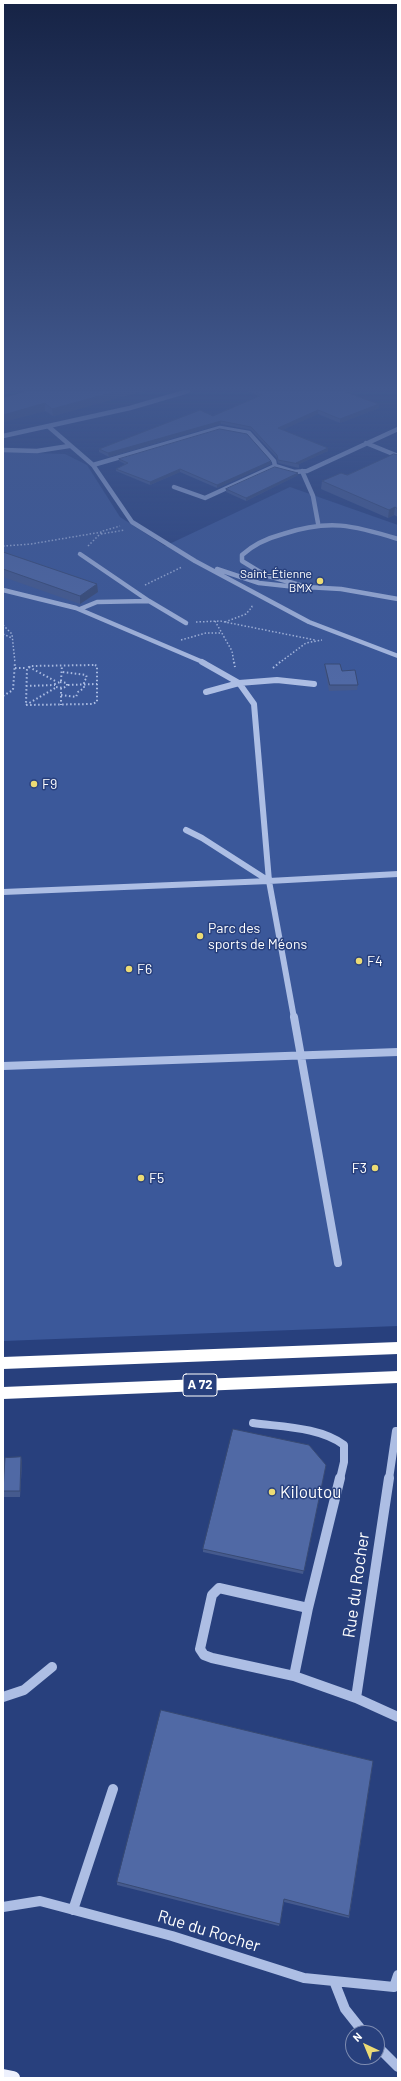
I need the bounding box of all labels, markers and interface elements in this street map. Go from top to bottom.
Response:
place label: Saint-Étienne BMX [240,567,312,595]
marker: Saint-Étienne BMX [315,576,325,586]
place label: F9 [42,776,57,792]
marker: F9 [29,779,39,789]
place label: Parc des sports de Méons [208,920,307,952]
marker: Parc des sports de Méons [195,931,205,941]
place label: F4 [367,953,383,969]
marker: F4 [354,956,364,966]
place label: F6 [137,961,152,977]
marker: F6 [124,964,134,974]
place label: F3 [352,1160,367,1176]
marker: F3 [370,1163,380,1173]
place label: F5 [149,1170,164,1186]
marker: F5 [136,1173,146,1183]
road number: A 72 [183,1374,217,1396]
place label: Kiloutou [280,1482,341,1502]
marker: Kiloutou [267,1487,277,1497]
street label: Rue du Rocher [338,1531,374,1639]
street label: Rue du Rocher [155,1906,263,1956]
north arrow [345,2025,385,2065]
text: N [350,2030,364,2044]

